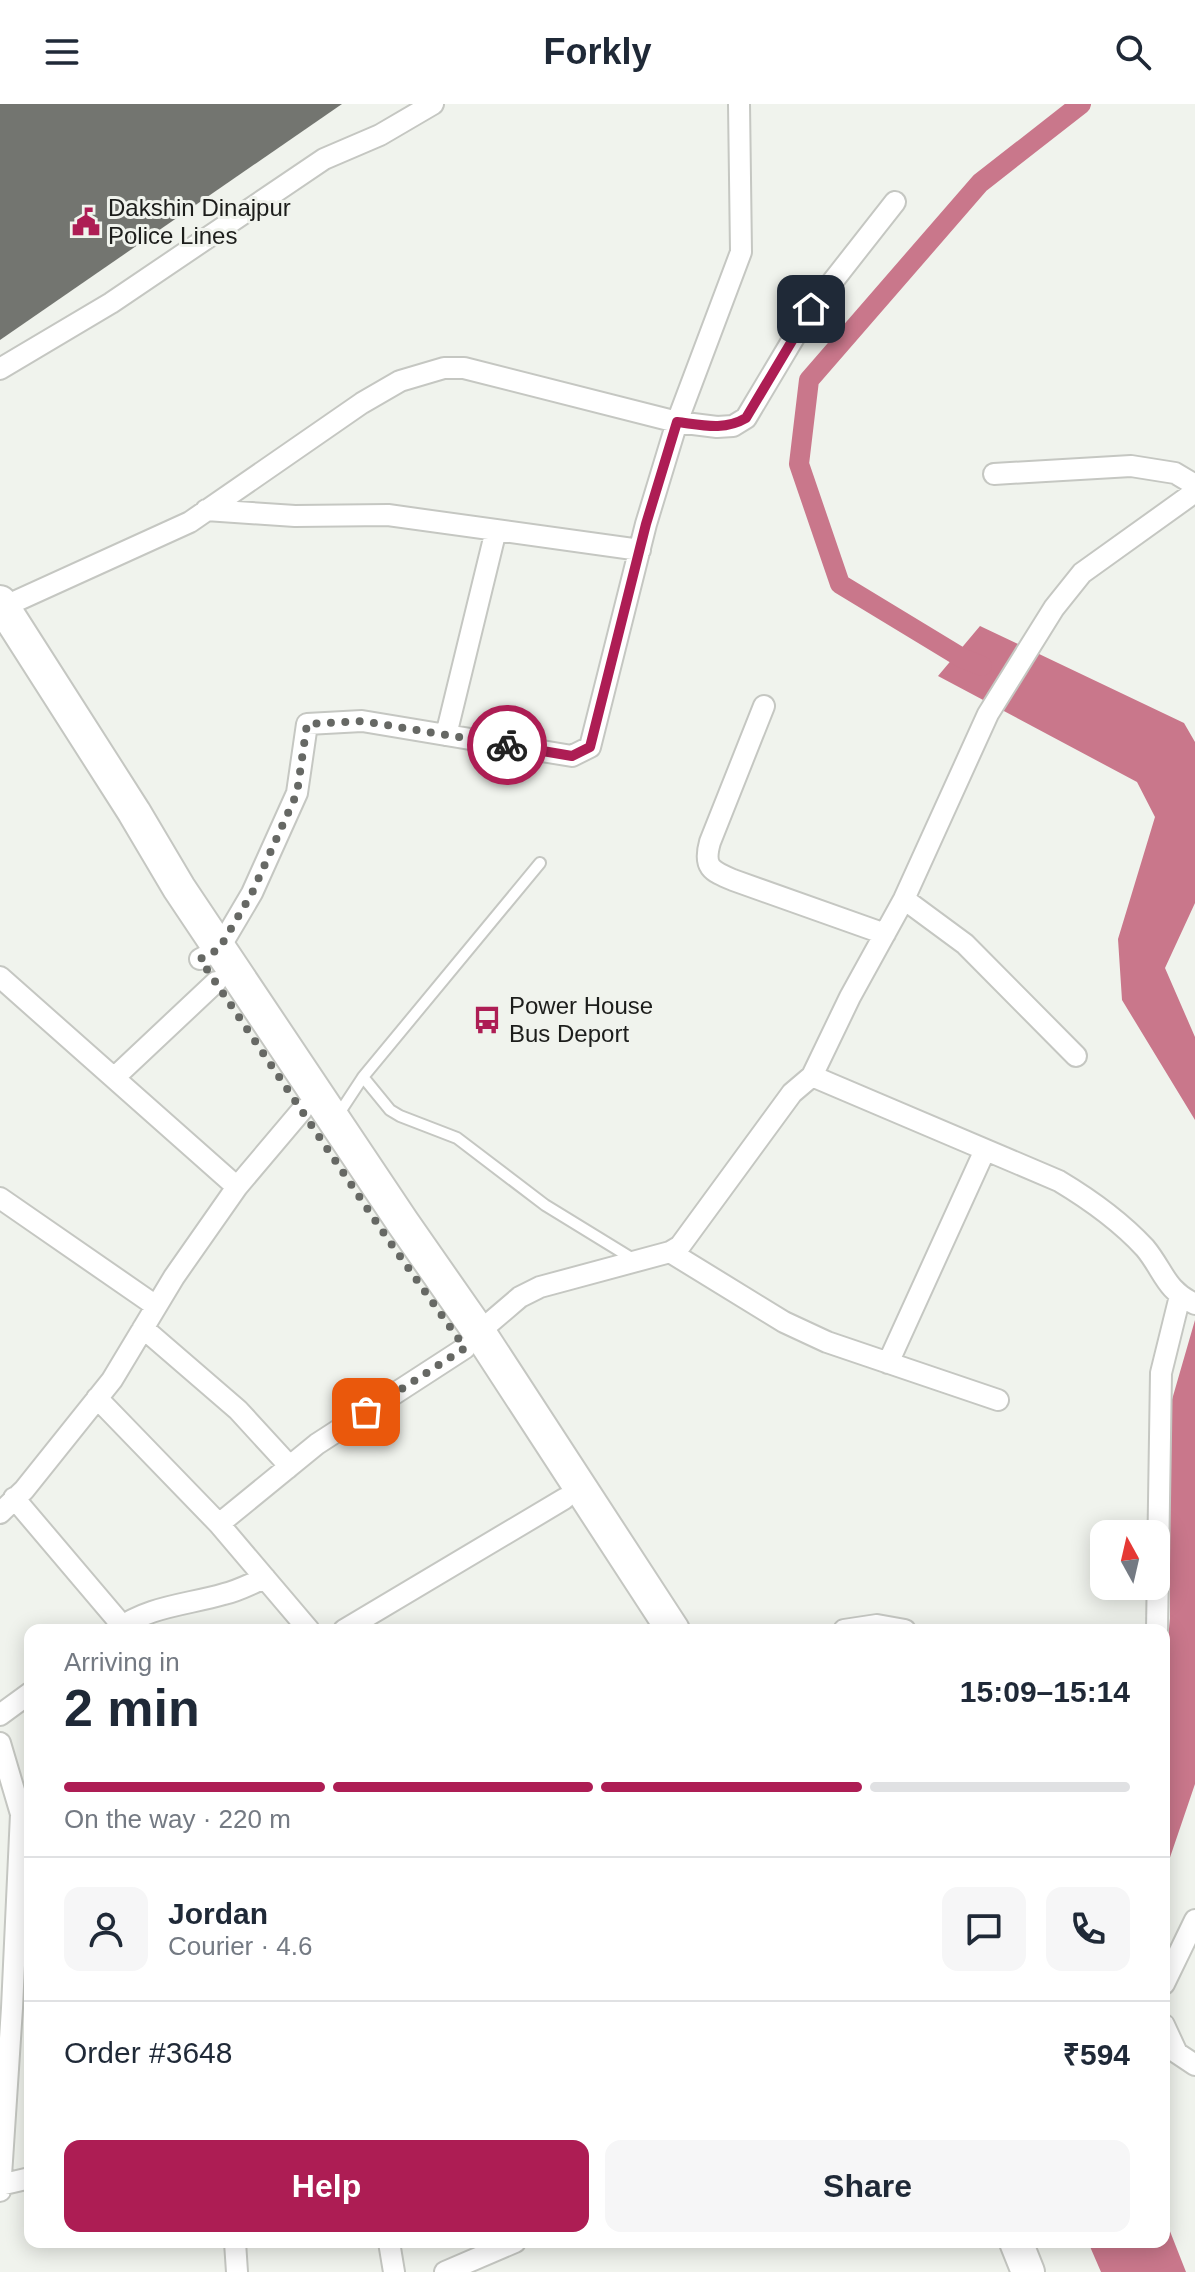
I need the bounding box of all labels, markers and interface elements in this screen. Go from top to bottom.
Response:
icon: menu [40,30,84,74]
icon: search [1111,30,1155,74]
text: Forkly [543,31,652,72]
place label: Dakshin Dinajpur Police Lines [108,194,291,249]
public building icon: Dakshin Dinajpur Police Lines [71,207,101,237]
pin [777,275,845,343]
icon: home [789,287,833,331]
courier [467,705,547,785]
icon: bike [485,723,529,767]
place label: Power House Bus Deport [509,992,653,1047]
bus stop icon: Power House Bus Deport [472,1005,502,1035]
pin [332,1378,400,1446]
icon: bag [344,1390,388,1434]
north arrow [1090,1520,1170,1600]
map controls [1090,1520,1170,1600]
text: Arriving in [64,1647,180,1677]
text: 15:09–15:14 [960,1675,1130,1708]
text: 2 min [64,1679,200,1737]
text: On the way · 220 m [64,1804,291,1834]
button: person [64,1887,148,1971]
button: chat [942,1887,1026,1971]
button: phone [1046,1887,1130,1971]
text: Jordan [168,1897,268,1930]
text: Courier · 4.6 [168,1931,313,1961]
text: Order #3648 [64,2036,232,2069]
text: ₹594 [1063,2038,1130,2071]
button: Help [64,2140,589,2232]
button: Share [605,2140,1130,2232]

